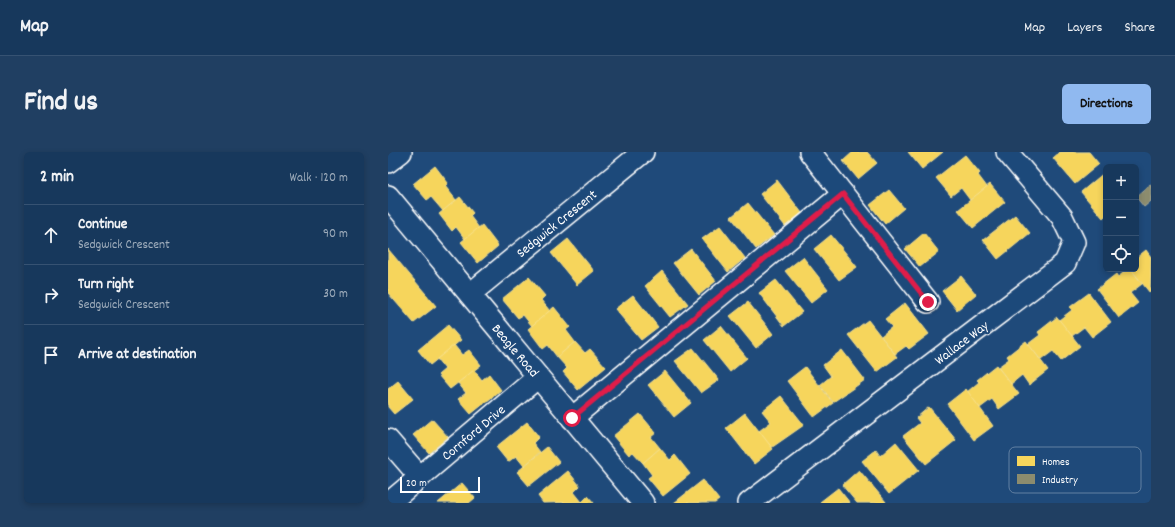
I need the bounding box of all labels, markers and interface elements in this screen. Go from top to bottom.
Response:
text: Map [20,14,49,41]
text: Map [1024,18,1045,38]
text: Layers [1067,18,1102,38]
text: Share [1124,18,1155,38]
text: Find us [24,84,98,124]
button: Directions [1062,84,1151,124]
map controls [1103,164,1139,272]
button: + [1103,164,1139,200]
text: 2 min [40,166,74,190]
text: Walk · 120 m [290,169,348,188]
street label: Sedgwick Crescent [513,186,602,263]
button: − [1103,200,1139,236]
text: Continue [78,214,127,236]
icon: ahead [40,224,62,246]
text: 90 m [323,225,348,244]
text: Sedgwick Crescent [78,236,170,255]
button: locate [1103,236,1139,272]
text: Turn right [78,274,134,296]
icon: right [40,284,62,306]
text: 30 m [323,285,348,304]
route end [919,293,937,311]
text: Sedgwick Crescent [78,296,170,315]
street label: Wallace Way [931,316,994,371]
street label: Beagle Road [486,320,543,382]
icon: arrive [40,344,62,366]
text: Arrive at destination [78,344,196,366]
street label: Cornford Drive [438,401,511,466]
route start [563,409,581,427]
legend [1009,447,1141,493]
text: Homes [1042,455,1070,471]
text: Industry [1042,473,1078,489]
scale bar [400,475,480,494]
text: 20 m [406,476,427,492]

